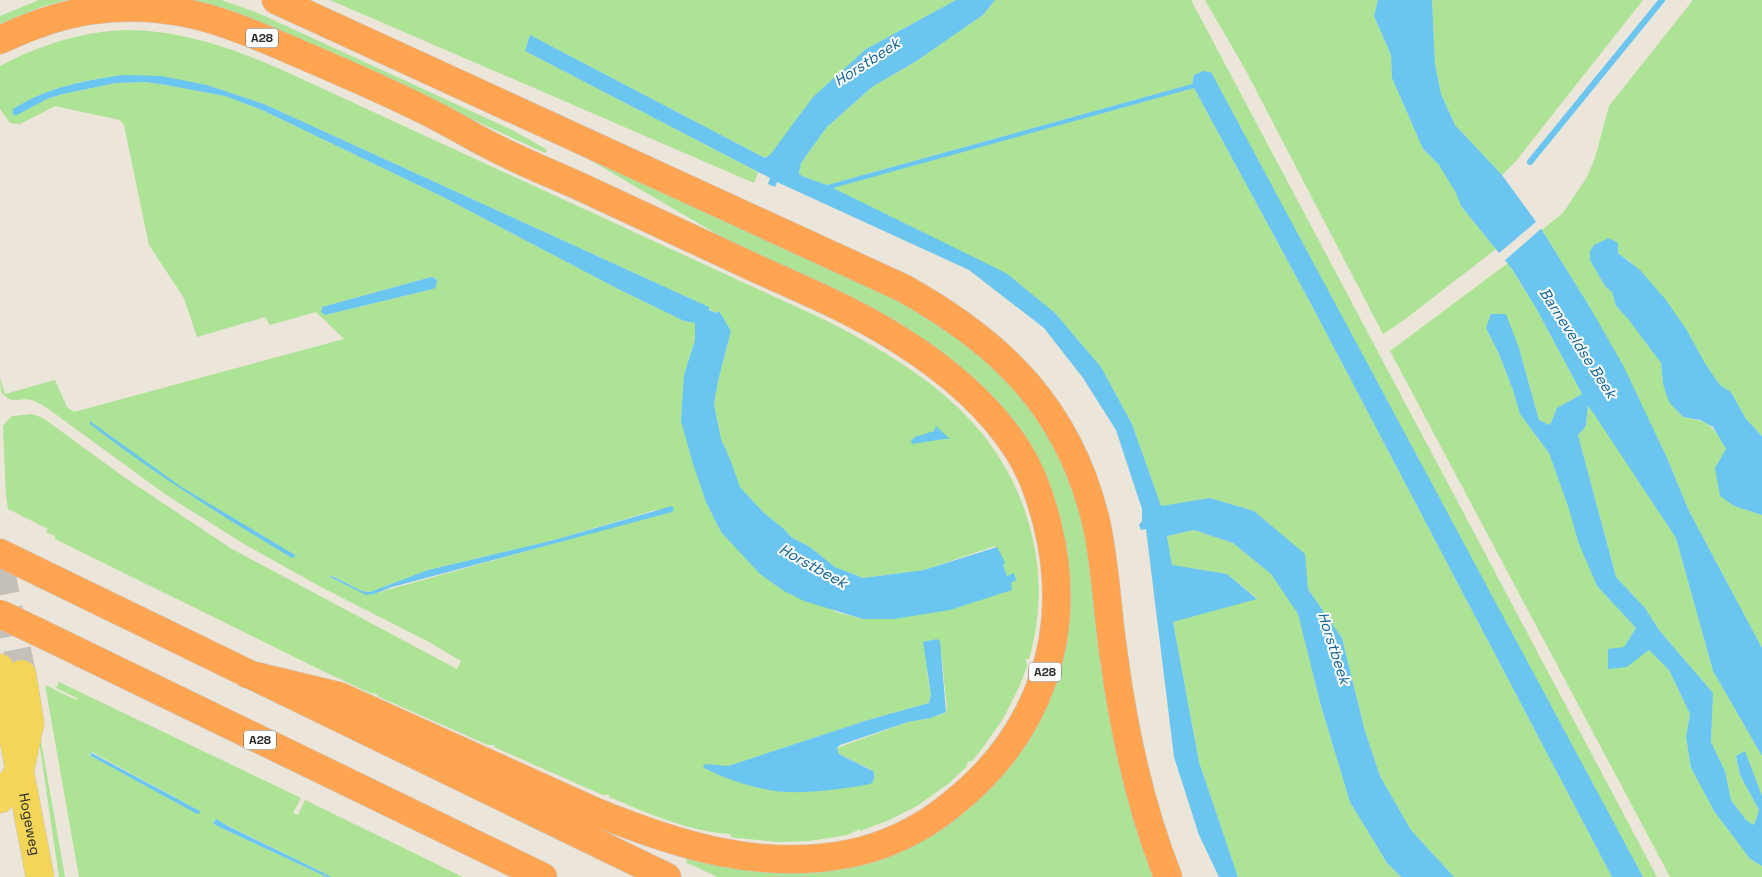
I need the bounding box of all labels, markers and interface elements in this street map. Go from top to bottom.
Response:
road number: A28 [246,28,278,48]
water label: Horstbeek [830,32,905,90]
water label: Barneveldse Beek [1535,284,1622,403]
water label: Horstbeek [776,539,852,593]
water label: Horstbeek [1314,609,1356,688]
road number: A28 [1029,662,1061,682]
road number: A28 [244,730,276,750]
street label: Hogeweg [15,791,45,857]

